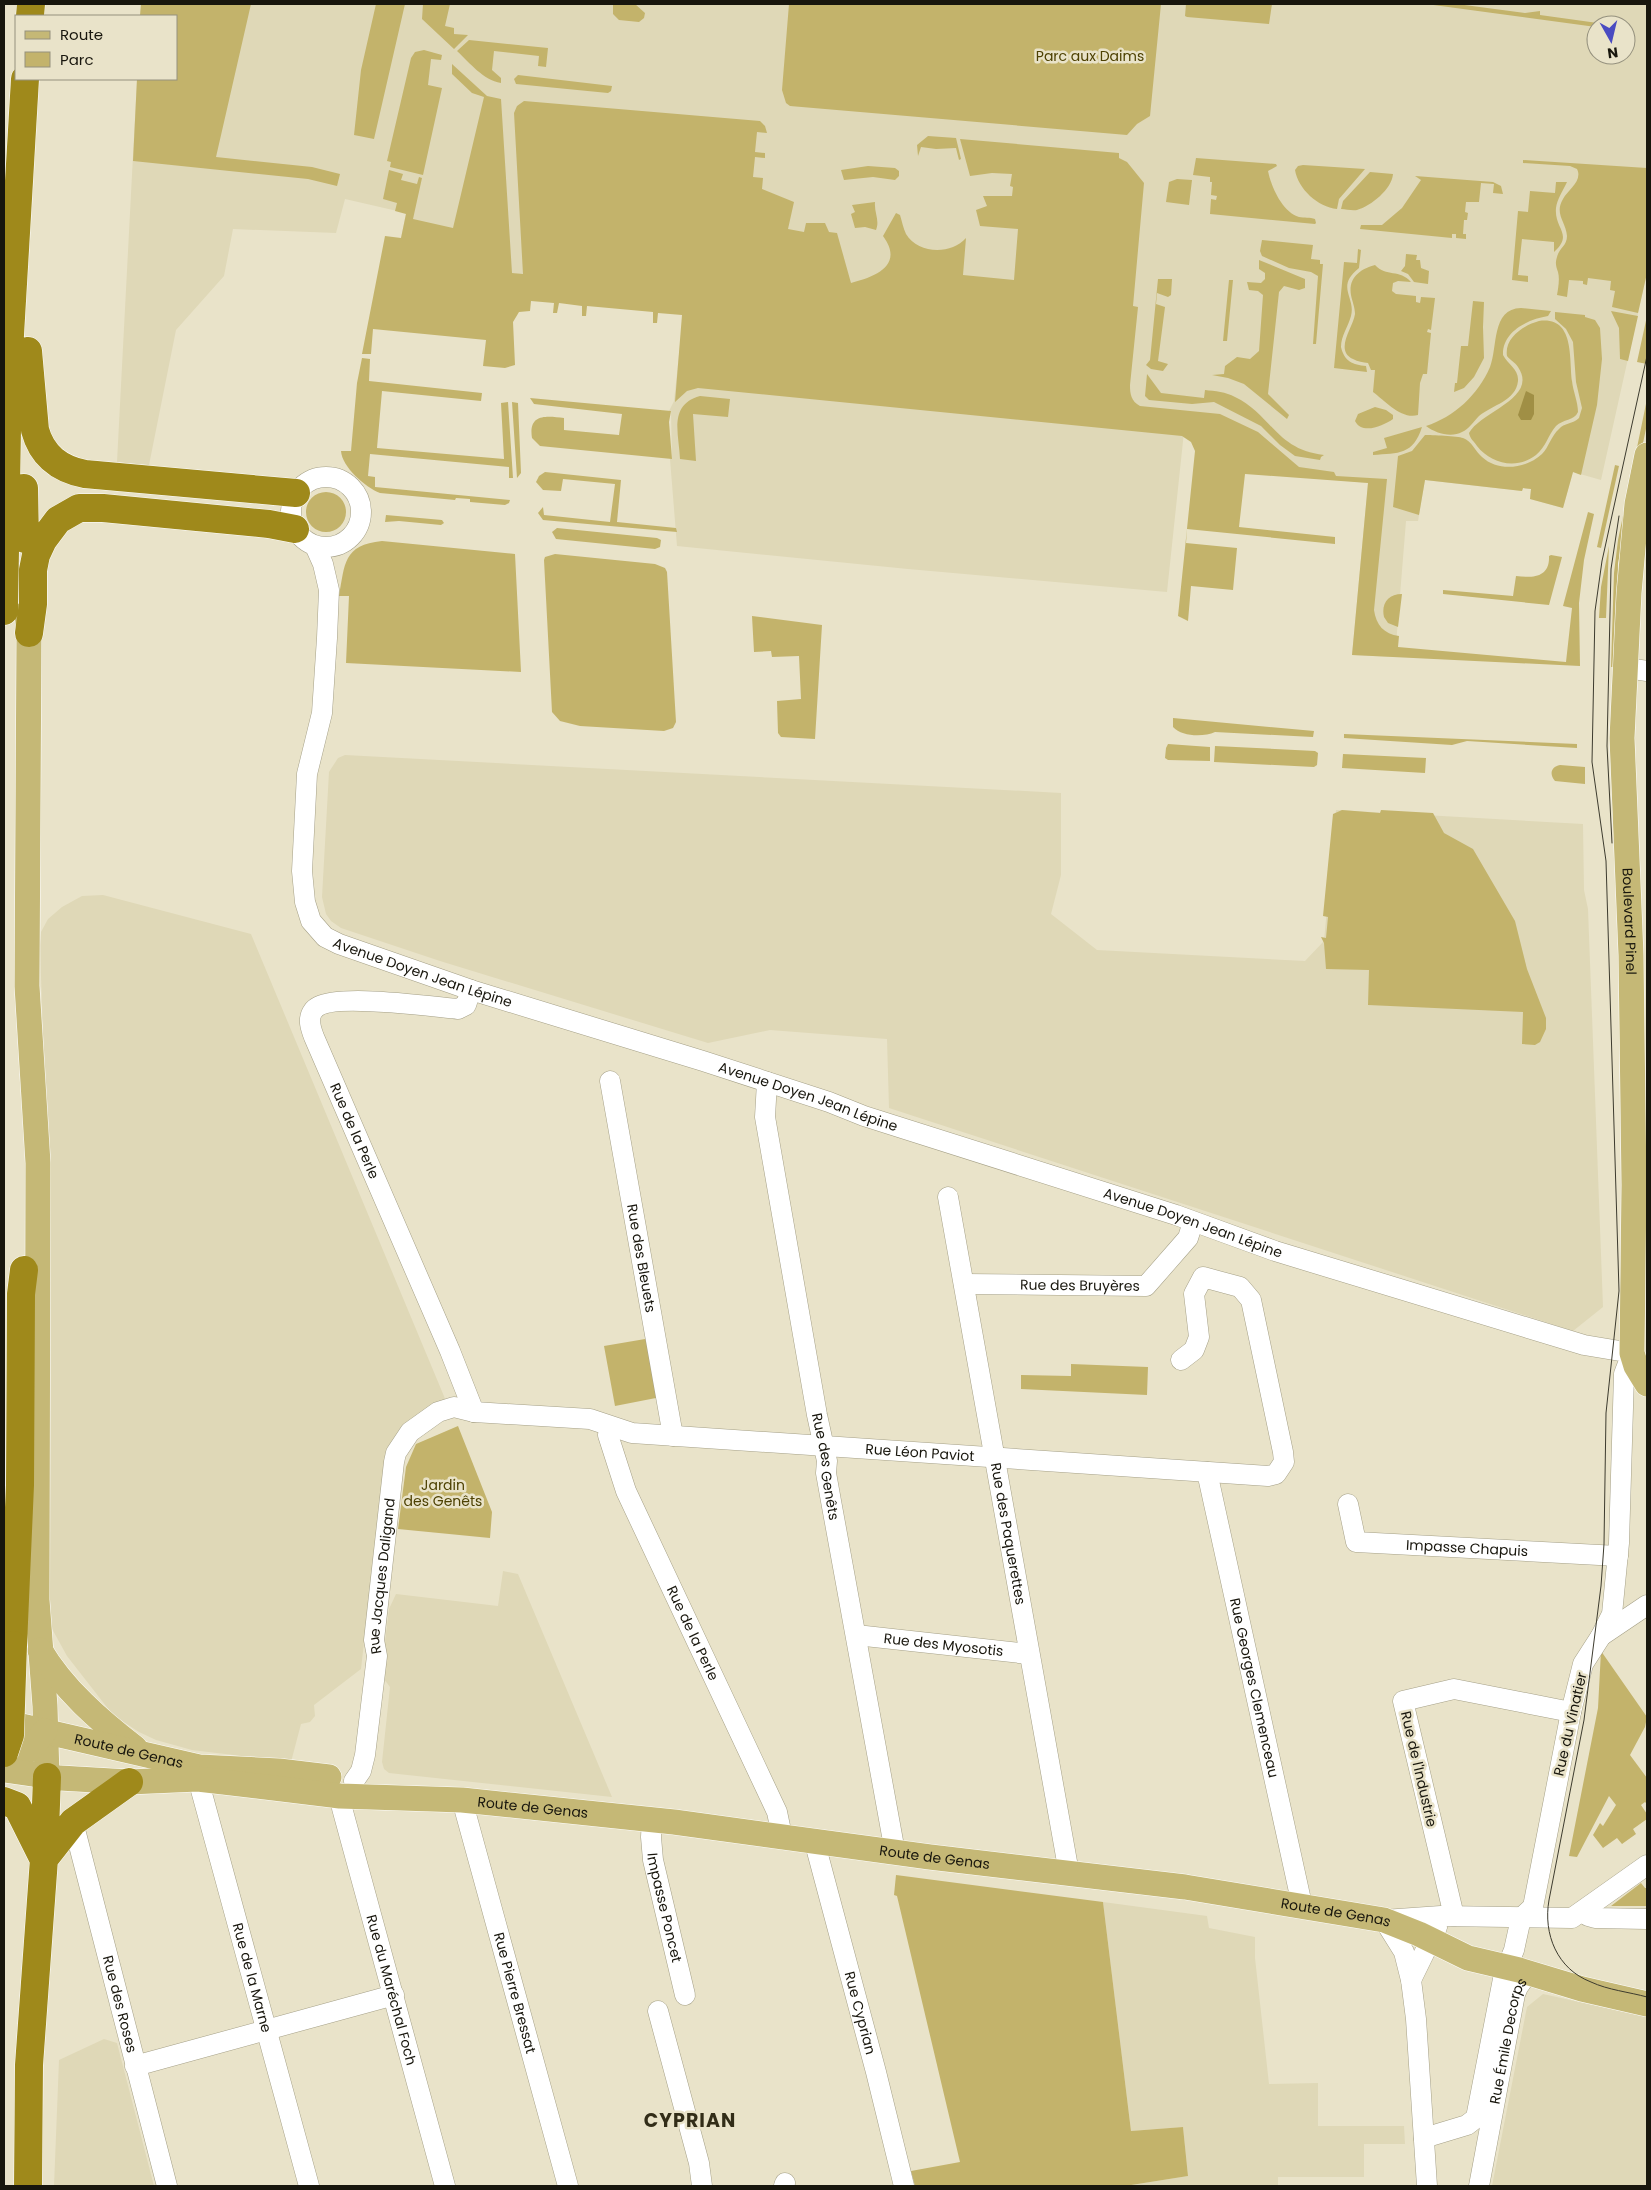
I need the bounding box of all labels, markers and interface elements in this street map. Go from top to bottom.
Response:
legend [15,15,178,80]
north arrow [1586,15,1636,65]
text: Route [60,24,103,45]
text: N [1606,42,1619,64]
park label: Parc aux Daims [1036,46,1144,66]
text: Parc [60,49,94,70]
street label: Boulevard Pinel [1617,867,1641,975]
street label: Avenue Doyen Jean Lépine [330,933,515,1012]
street label: Avenue Doyen Jean Lépine [716,1057,901,1136]
street label: Rue de la Perle [325,1080,384,1182]
street label: Avenue Doyen Jean Lépine [1101,1183,1285,1263]
street label: Rue des Bleuets [622,1202,661,1314]
street label: Rue des Bruyères [1020,1275,1140,1296]
street label: Rue des Genêts [807,1411,844,1522]
street label: Rue Léon Paviot [865,1439,975,1466]
street label: Rue des Paquerettes [986,1461,1031,1606]
park label: Jardin des Genêts [404,1475,482,1511]
street label: Rue Jacques Daligand [364,1497,400,1656]
street label: Impasse Chapuis [1405,1535,1529,1561]
street label: Rue de la Perle [662,1582,724,1684]
street label: Rue Georges Clemenceau [1225,1596,1284,1780]
street label: Rue des Myosotis [883,1628,1004,1661]
street label: Rue du Vinatier [1548,1670,1592,1778]
street label: Rue de l'Industrie [1396,1709,1442,1829]
street label: Route de Genas [72,1729,185,1773]
street label: Route de Genas [476,1792,589,1823]
street label: Route de Genas [878,1840,991,1874]
street label: Impasse Poncet [642,1852,687,1964]
street label: Route de Genas [1279,1893,1394,1932]
street label: Rue du Maréchal Foch [362,1912,422,2067]
street label: Rue de la Marne [228,1921,277,2035]
street label: Rue Pierre Bressat [489,1930,541,2056]
street label: Rue des Roses [98,1953,142,2055]
street label: Rue Cyprian [840,1969,881,2057]
street label: Rue Émile Decorps [1485,1973,1532,2106]
district label: CYPRIAN [644,2107,736,2134]

